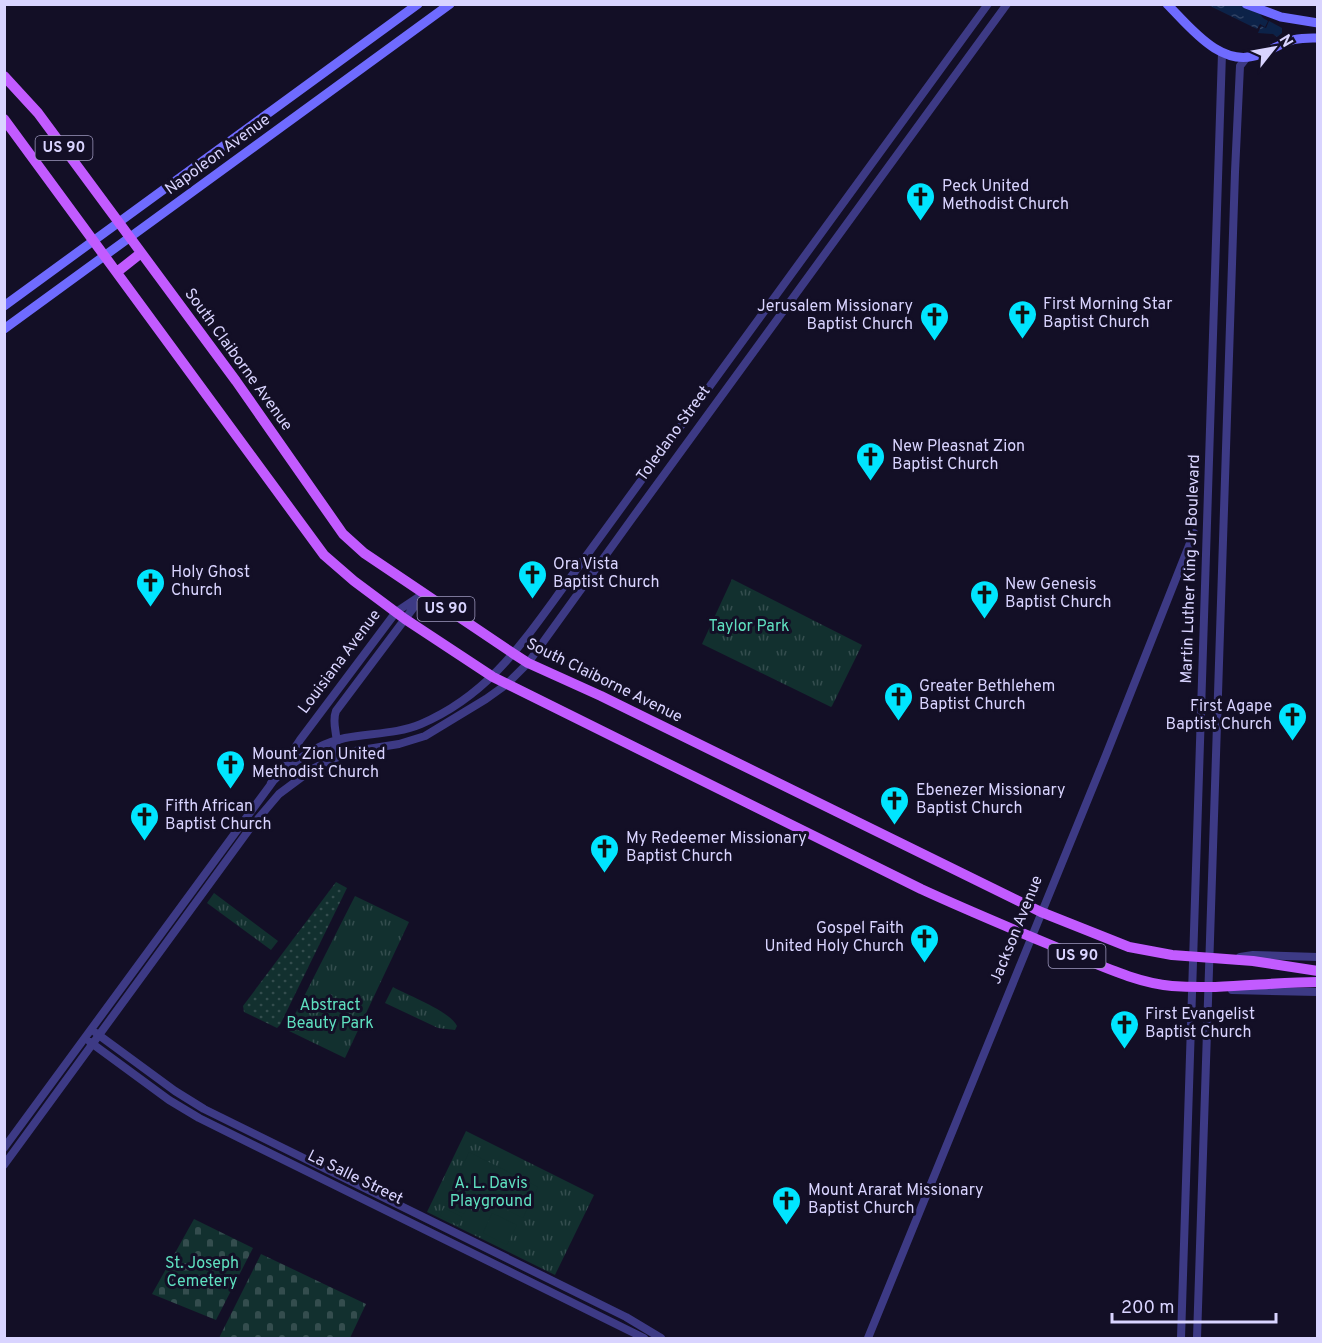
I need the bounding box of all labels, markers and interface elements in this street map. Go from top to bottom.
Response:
north arrow [1244,18,1304,78]
text: N [1274,31,1297,51]
street label: Napoleon Avenue [161,110,275,200]
road number: US 90 [36,136,92,160]
place label: Peck United Methodist Church [942,177,1069,215]
church icon: Peck United Methodist Church [905,180,937,222]
street label: South Claiborne Avenue [180,285,296,435]
place label: First Morning Star Baptist Church [1043,295,1172,333]
place label: Jerusalem Missionary Baptist Church [757,297,913,335]
church icon: First Morning Star Baptist Church [1006,298,1038,340]
church icon: Jerusalem Missionary Baptist Church [918,300,950,342]
street label: Toledano Street [633,382,715,486]
place label: New Pleasnat Zion Baptist Church [892,437,1025,475]
church icon: New Pleasnat Zion Baptist Church [855,440,887,482]
street label: Martin Luther King Jr Boulevard [1177,454,1205,684]
place label: Ora Vista Baptist Church [553,555,659,593]
church icon: Ora Vista Baptist Church [516,558,548,600]
place label: Holy Ghost Church [171,563,250,601]
church icon: Holy Ghost Church [134,566,166,608]
place label: New Genesis Baptist Church [1005,575,1111,613]
church icon: New Genesis Baptist Church [968,578,1000,620]
road number: US 90 [418,597,474,621]
street label: Louisiana Avenue [294,606,386,718]
park label: Taylor Park [708,617,790,637]
street label: South Claiborne Avenue [523,634,685,728]
place label: Greater Bethlehem Baptist Church [919,677,1055,715]
church icon: Greater Bethlehem Baptist Church [882,680,914,722]
place label: First Agape Baptist Church [1166,697,1272,735]
church icon: First Agape Baptist Church [1277,700,1309,742]
place label: Mount Zion United Methodist Church [252,745,385,783]
church icon: Mount Zion United Methodist Church [215,748,247,790]
place label: Ebenezer Missionary Baptist Church [916,781,1065,819]
church icon: Ebenezer Missionary Baptist Church [879,784,911,826]
place label: Fifth African Baptist Church [165,797,271,835]
church icon: Fifth African Baptist Church [128,800,160,842]
place label: My Redeemer Missionary Baptist Church [626,829,807,867]
church icon: My Redeemer Missionary Baptist Church [589,832,621,874]
street label: Jackson Avenue [986,873,1048,987]
place label: Gospel Faith United Holy Church [764,919,904,957]
church icon: Gospel Faith United Holy Church [909,922,941,964]
road number: US 90 [1048,944,1106,968]
park label: Abstract Beauty Park [286,996,374,1034]
place label: First Evangelist Baptist Church [1145,1005,1255,1043]
church icon: First Evangelist Baptist Church [1108,1008,1140,1050]
street label: La Salle Street [304,1146,406,1210]
park label: A. L. Davis Playground [450,1174,532,1212]
place label: Mount Ararat Missionary Baptist Church [808,1181,984,1219]
church icon: Mount Ararat Missionary Baptist Church [771,1184,803,1226]
park label: St. Joseph Cemetery [165,1254,239,1292]
scale bar [1112,1286,1276,1324]
text: 200 m [1121,1297,1174,1320]

